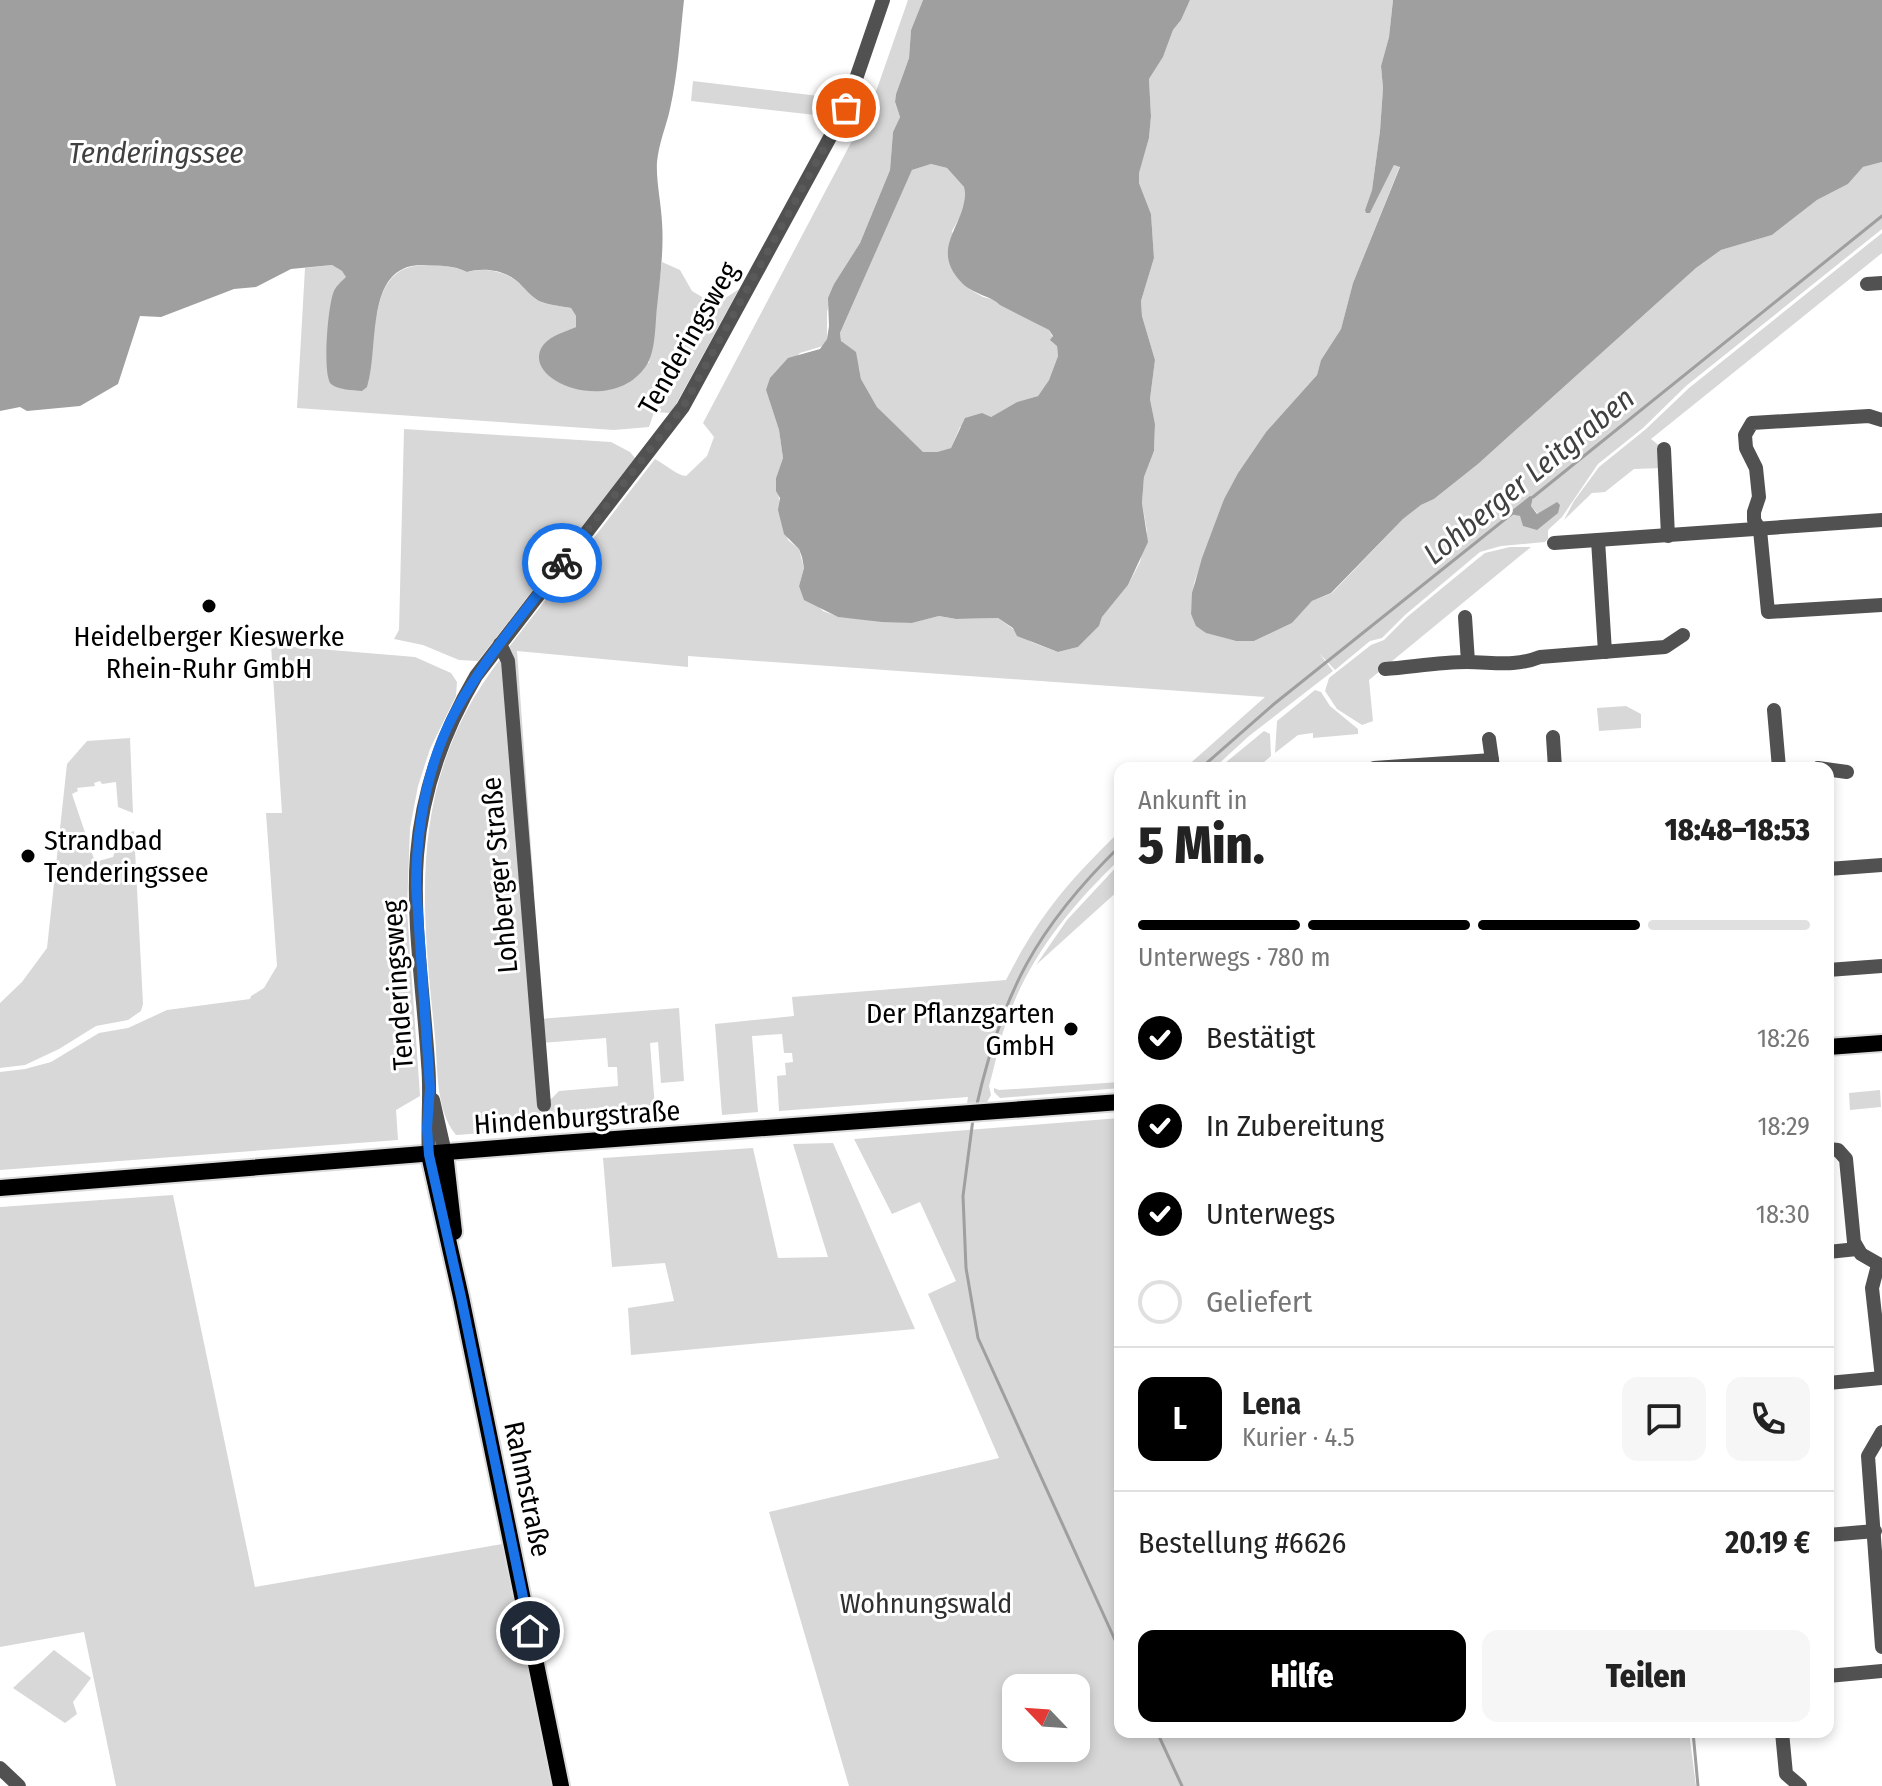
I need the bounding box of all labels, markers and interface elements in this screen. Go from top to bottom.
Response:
pin [812,74,880,142]
icon: bag [824,86,868,130]
water label: Tenderingssee [69,135,243,171]
street label: Tenderingsweg [632,255,746,420]
water label: Lohberger Leitgraben [1416,380,1642,572]
courier [522,523,602,603]
icon: bike [540,541,584,585]
marker: Heidelberger Kieswerke Rhein-Ruhr GmbH [200,597,218,615]
place label: Heidelberger Kieswerke Rhein-Ruhr GmbH [73,620,345,685]
street label: Lohberger Straße [474,776,525,974]
text: Ankunft in [1138,785,1247,816]
text: 18:48–18:53 [1665,812,1810,848]
text: 5 Min. [1138,814,1265,877]
place label: Strandbad Tenderingssee [44,824,209,889]
marker: Strandbad Tenderingssee [19,847,37,865]
street label: Tenderingsweg [375,898,420,1071]
text: Unterwegs · 780 m [1138,942,1330,973]
place label: Der Pflanzgarten GmbH [866,997,1055,1062]
icon: check [1138,1016,1182,1060]
marker: Der Pflanzgarten GmbH [1062,1020,1080,1038]
text: Bestätigt [1206,1020,1316,1056]
text: 18:26 [1757,1023,1810,1054]
street label: Hindenburgstraße [473,1094,681,1141]
icon: check [1138,1104,1182,1148]
text: In Zubereitung [1206,1108,1384,1144]
text: 18:29 [1757,1111,1810,1142]
icon: check [1138,1192,1182,1236]
text: Unterwegs [1206,1196,1335,1232]
text: 18:30 [1756,1199,1810,1230]
text: Geliefert [1206,1284,1312,1320]
button: chat [1622,1377,1706,1461]
button: phone [1726,1377,1810,1461]
text: Lena [1242,1386,1301,1422]
text: L [1173,1401,1187,1437]
street label: Rahmstraße [497,1418,558,1560]
text: Kurier · 4.5 [1242,1422,1355,1453]
text: Bestellung #6626 [1138,1525,1346,1561]
text: 20.19 € [1725,1525,1810,1561]
park label: Wohnungswald [840,1587,1012,1620]
pin [496,1597,564,1665]
icon: home [508,1609,552,1653]
button: Hilfe [1138,1630,1466,1722]
button: Teilen [1482,1630,1810,1722]
north arrow [1002,1674,1090,1762]
map controls [1002,1674,1090,1762]

